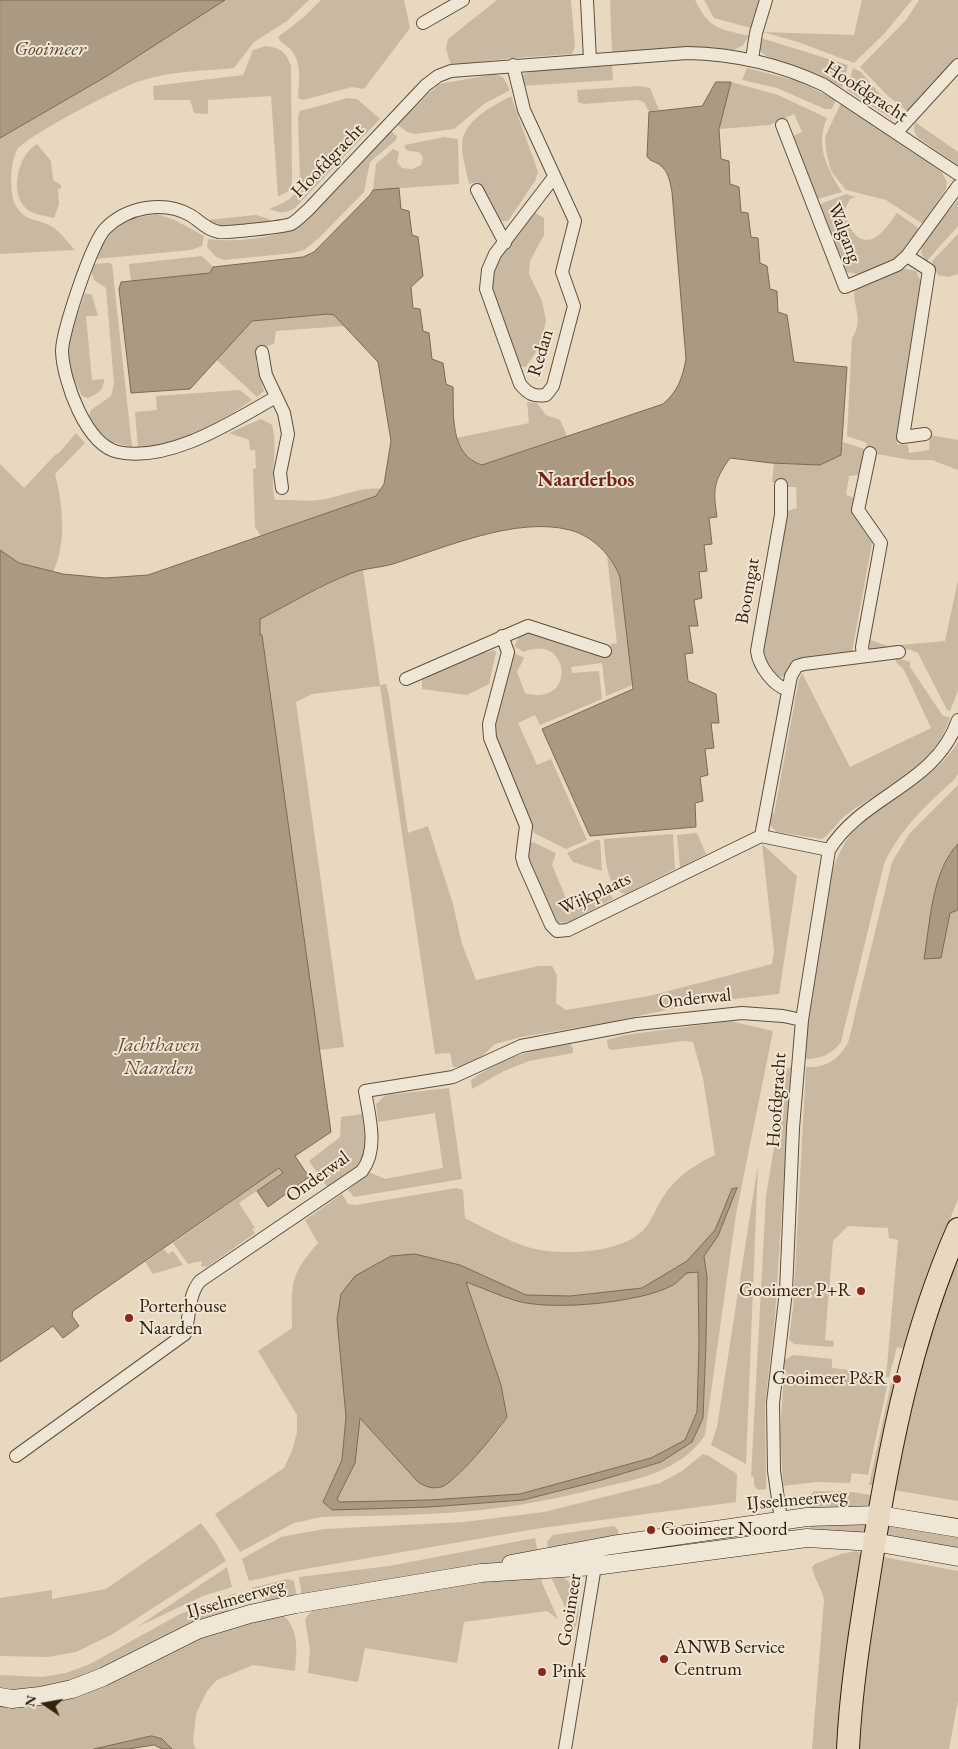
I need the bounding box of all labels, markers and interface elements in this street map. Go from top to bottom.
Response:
water label: Gooimeer [14,38,86,62]
street label: Hoofdgracht [820,57,912,127]
street label: Hoofdgracht [287,119,369,203]
street label: Walgang [822,200,866,266]
street label: Redan [523,327,559,379]
district label: Naarderbos [538,469,634,493]
street label: Boomgat [731,556,765,626]
street label: Wijkplaats [556,868,634,920]
street label: Onderwal [658,984,732,1014]
water label: Jachthaven Naarden [118,1034,200,1081]
street label: Hoofdgracht [762,1052,792,1148]
street label: Onderwal [282,1146,354,1208]
place label: Gooimeer P+R [739,1280,851,1302]
marker: Gooimeer P+R [855,1285,867,1297]
place label: Porterhouse Naarden [139,1296,227,1340]
marker: Porterhouse Naarden [123,1312,135,1324]
place label: Gooimeer P&R [772,1368,887,1390]
marker: Gooimeer P&R [891,1373,903,1385]
street label: IJsselmeerweg [746,1484,848,1516]
place label: Gooimeer Noord [661,1519,788,1541]
marker: Gooimeer Noord [645,1524,657,1536]
street label: Gooimeer [553,1572,587,1648]
street label: IJsselmeerweg [184,1574,288,1624]
place label: ANWB Service Centrum [674,1637,785,1681]
marker: ANWB Service Centrum [658,1653,670,1665]
place label: Pink [552,1661,586,1683]
marker: Pink [536,1666,548,1678]
north arrow [20,1679,70,1729]
text: N [20,1693,40,1708]

